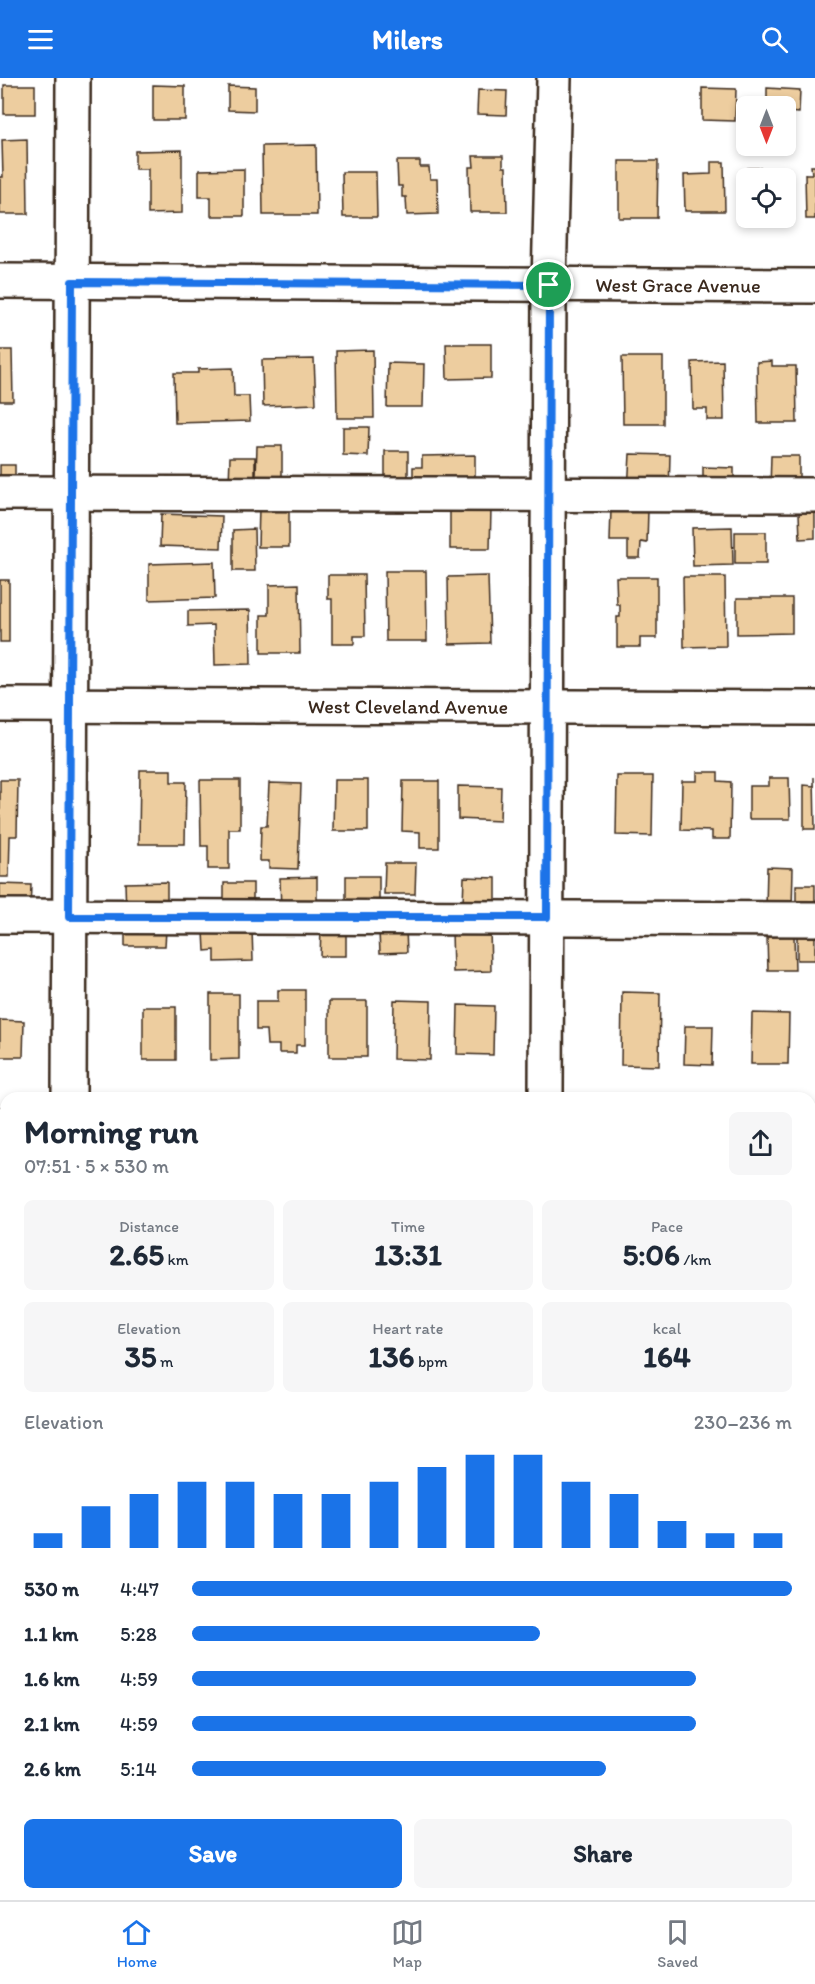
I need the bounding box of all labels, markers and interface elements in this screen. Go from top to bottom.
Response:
icon: menu [24,23,57,56]
text: Milers [372,23,443,56]
icon: search [758,23,791,56]
north arrow [736,96,796,156]
map controls [736,96,796,228]
button: locate [736,168,796,228]
pin [523,259,574,310]
icon: arrive [532,268,565,301]
street label: West Grace Avenue [595,273,761,298]
street label: West Cleveland Avenue [308,694,508,719]
text: Morning run [24,1112,199,1151]
button: share [729,1112,792,1175]
text: 07:51 · 5 × 530 m [24,1154,169,1178]
text: Distance [119,1217,179,1236]
text: Time [391,1217,425,1236]
text: Pace [651,1217,683,1236]
text: 2.65 [109,1236,164,1273]
text: 13:31 [374,1236,442,1273]
text: 5:06 [623,1236,680,1273]
text: km [164,1250,189,1269]
text: /km [680,1250,711,1269]
text: Elevation [117,1319,181,1338]
text: Heart rate [373,1319,443,1338]
text: kcal [653,1319,681,1338]
text: 35 [124,1338,157,1375]
text: 136 [368,1338,414,1375]
text: 164 [643,1338,691,1375]
text: m [157,1352,174,1371]
text: bpm [414,1352,448,1371]
text: Elevation [24,1410,103,1434]
text: 230–236 m [694,1410,792,1434]
text: 530 m [24,1577,79,1601]
text: 4:47 [120,1577,159,1601]
text: 1.1 km [24,1622,78,1646]
text: 5:28 [120,1622,157,1646]
text: 1.6 km [24,1667,80,1691]
text: 4:59 [120,1667,158,1691]
text: 2.1 km [24,1712,80,1736]
text: 4:59 [120,1712,158,1736]
text: 2.6 km [24,1757,81,1781]
text: 5:14 [120,1757,157,1781]
button: Save [24,1819,402,1888]
button: Share [414,1819,792,1888]
tab: Home [117,1916,157,1971]
tab: Map [391,1916,424,1971]
tab: Saved [657,1916,698,1971]

